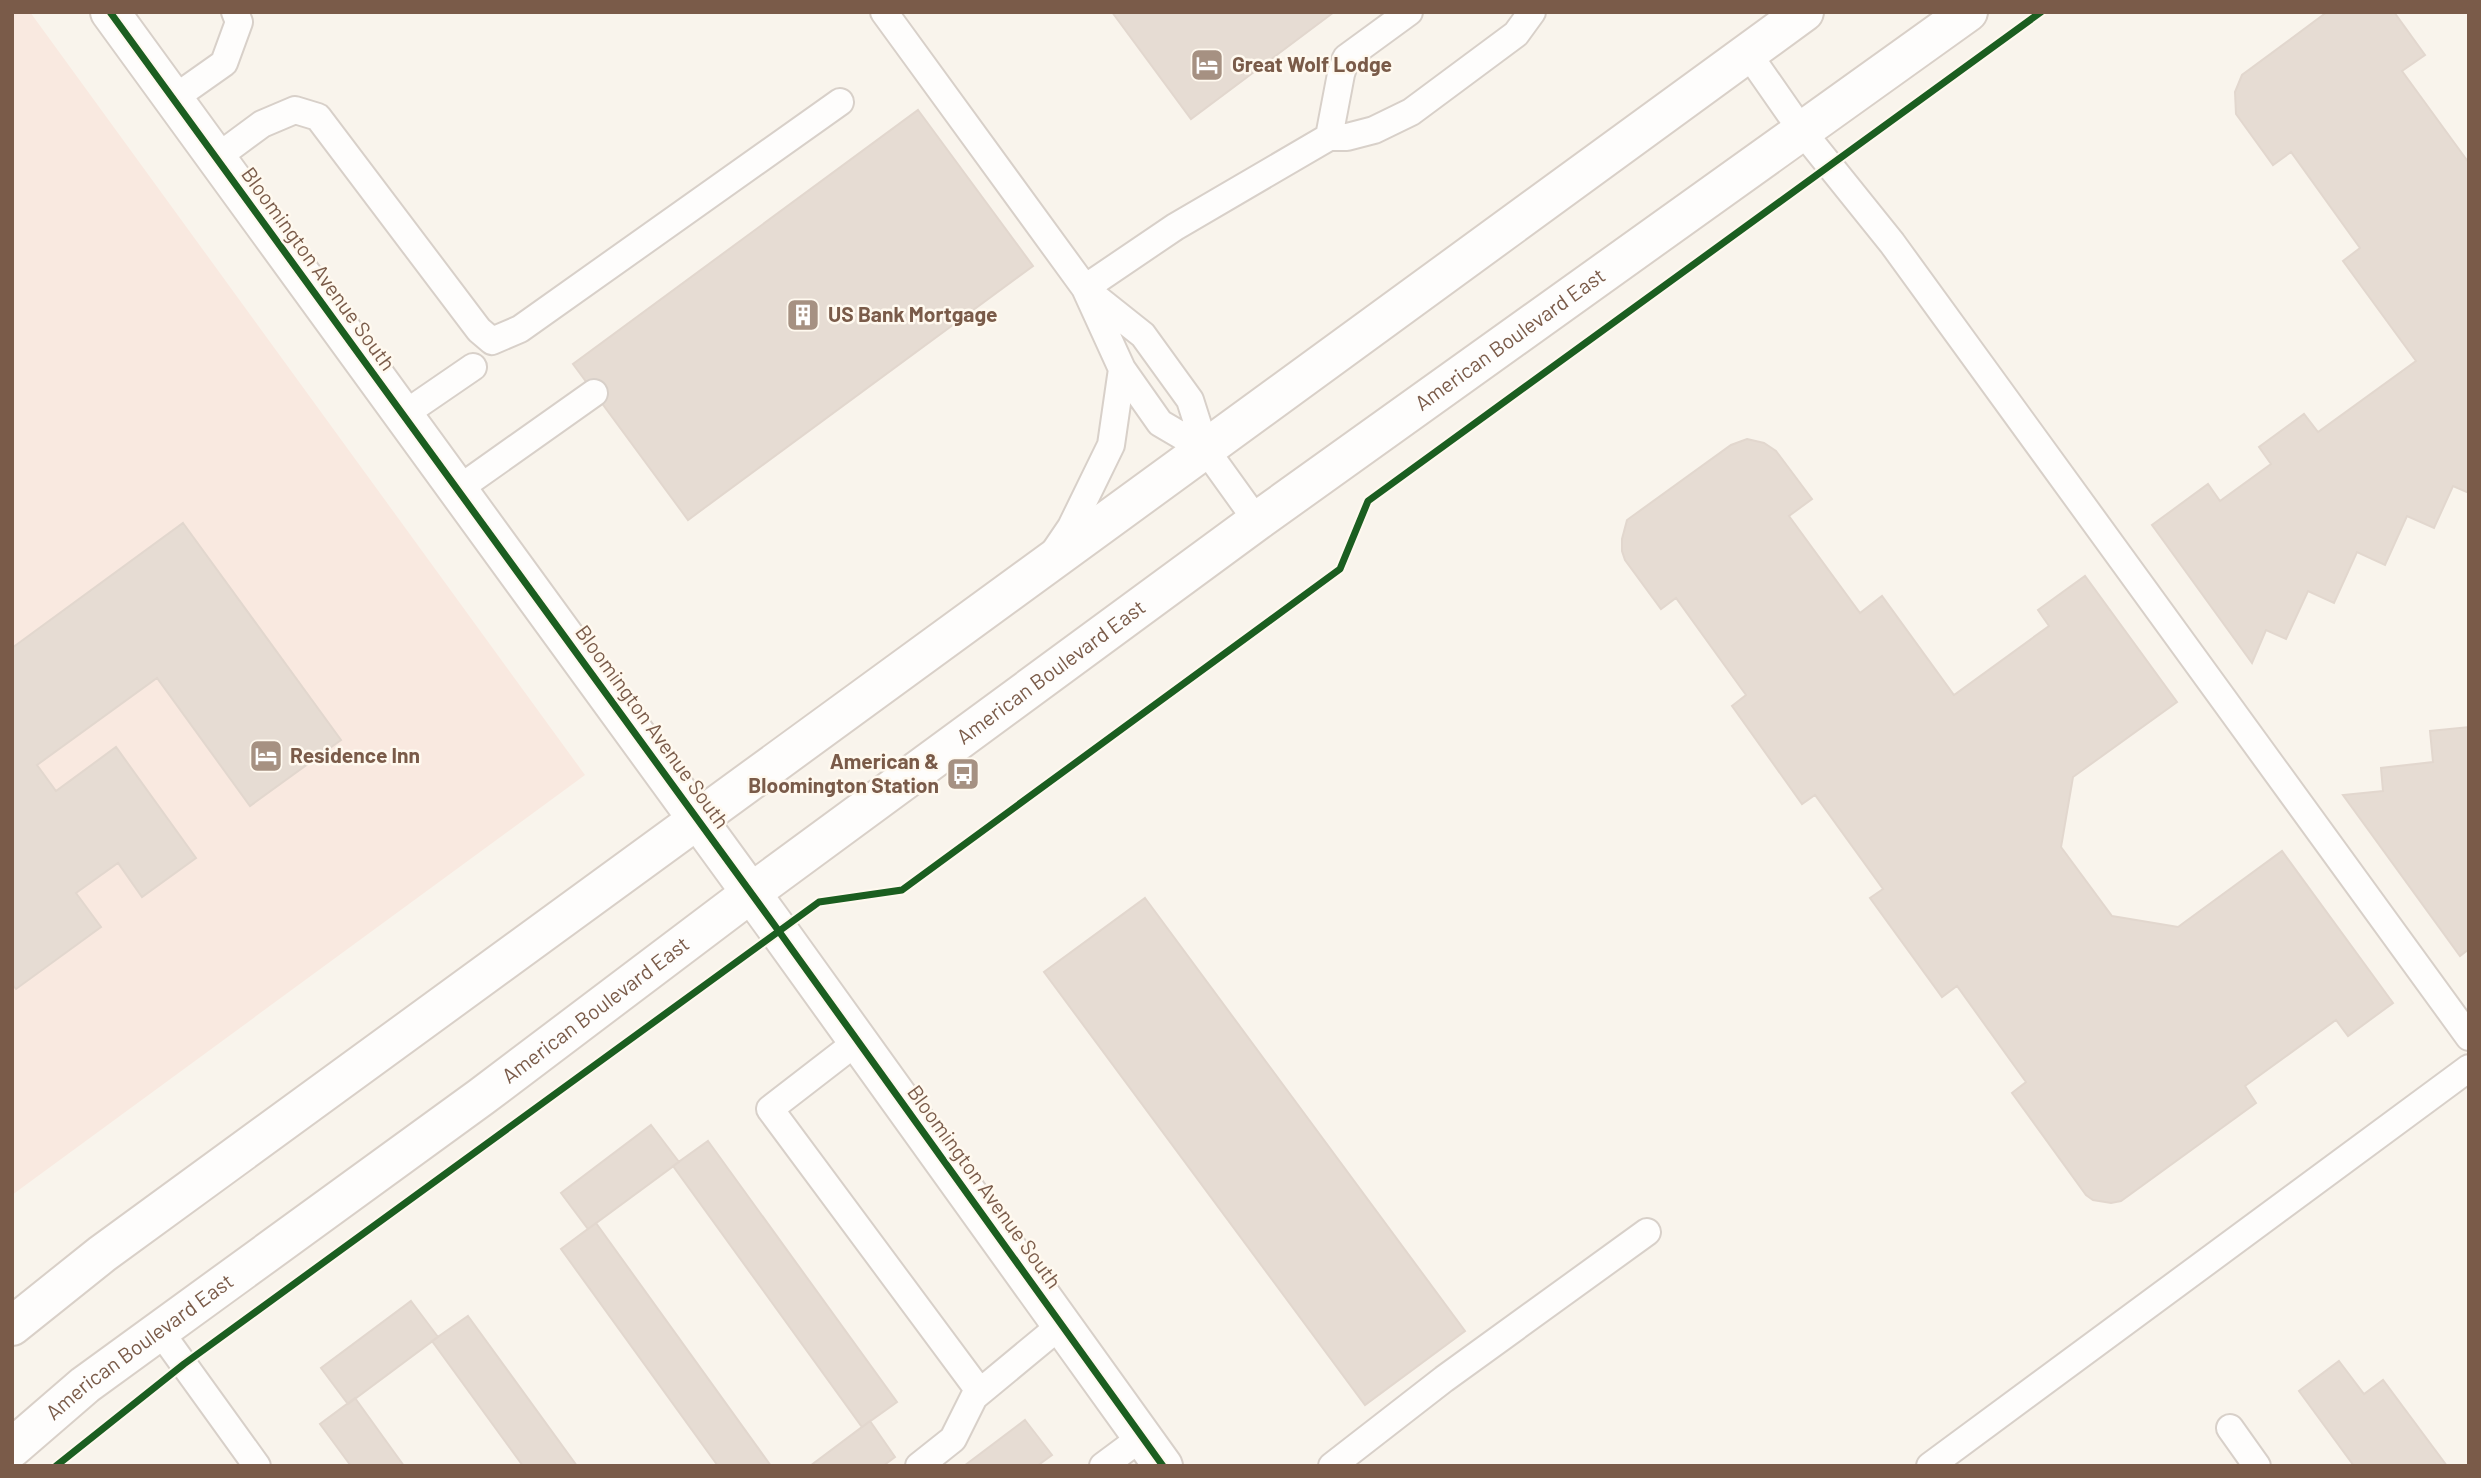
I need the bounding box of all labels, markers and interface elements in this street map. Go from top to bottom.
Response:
hotel icon: Great Wolf Lodge [1188,46,1226,84]
place label: Great Wolf Lodge [1232,51,1392,76]
street label: Bloomington Avenue South [237,162,401,375]
street label: American Boulevard East [1409,262,1609,415]
building icon: US Bank Mortgage [784,296,822,334]
place label: US Bank Mortgage [828,301,998,326]
street label: American Boulevard East [951,594,1149,749]
street label: Bloomington Avenue South [571,620,735,833]
hotel icon: Residence Inn [247,737,285,775]
place label: Residence Inn [290,742,420,767]
place label: American & Bloomington Station [748,748,939,797]
bus stop icon: American & Bloomington Station [944,755,982,793]
street label: American Boulevard East [496,930,693,1088]
street label: Bloomington Avenue South [903,1080,1067,1293]
street label: American Boulevard East [40,1267,237,1424]

